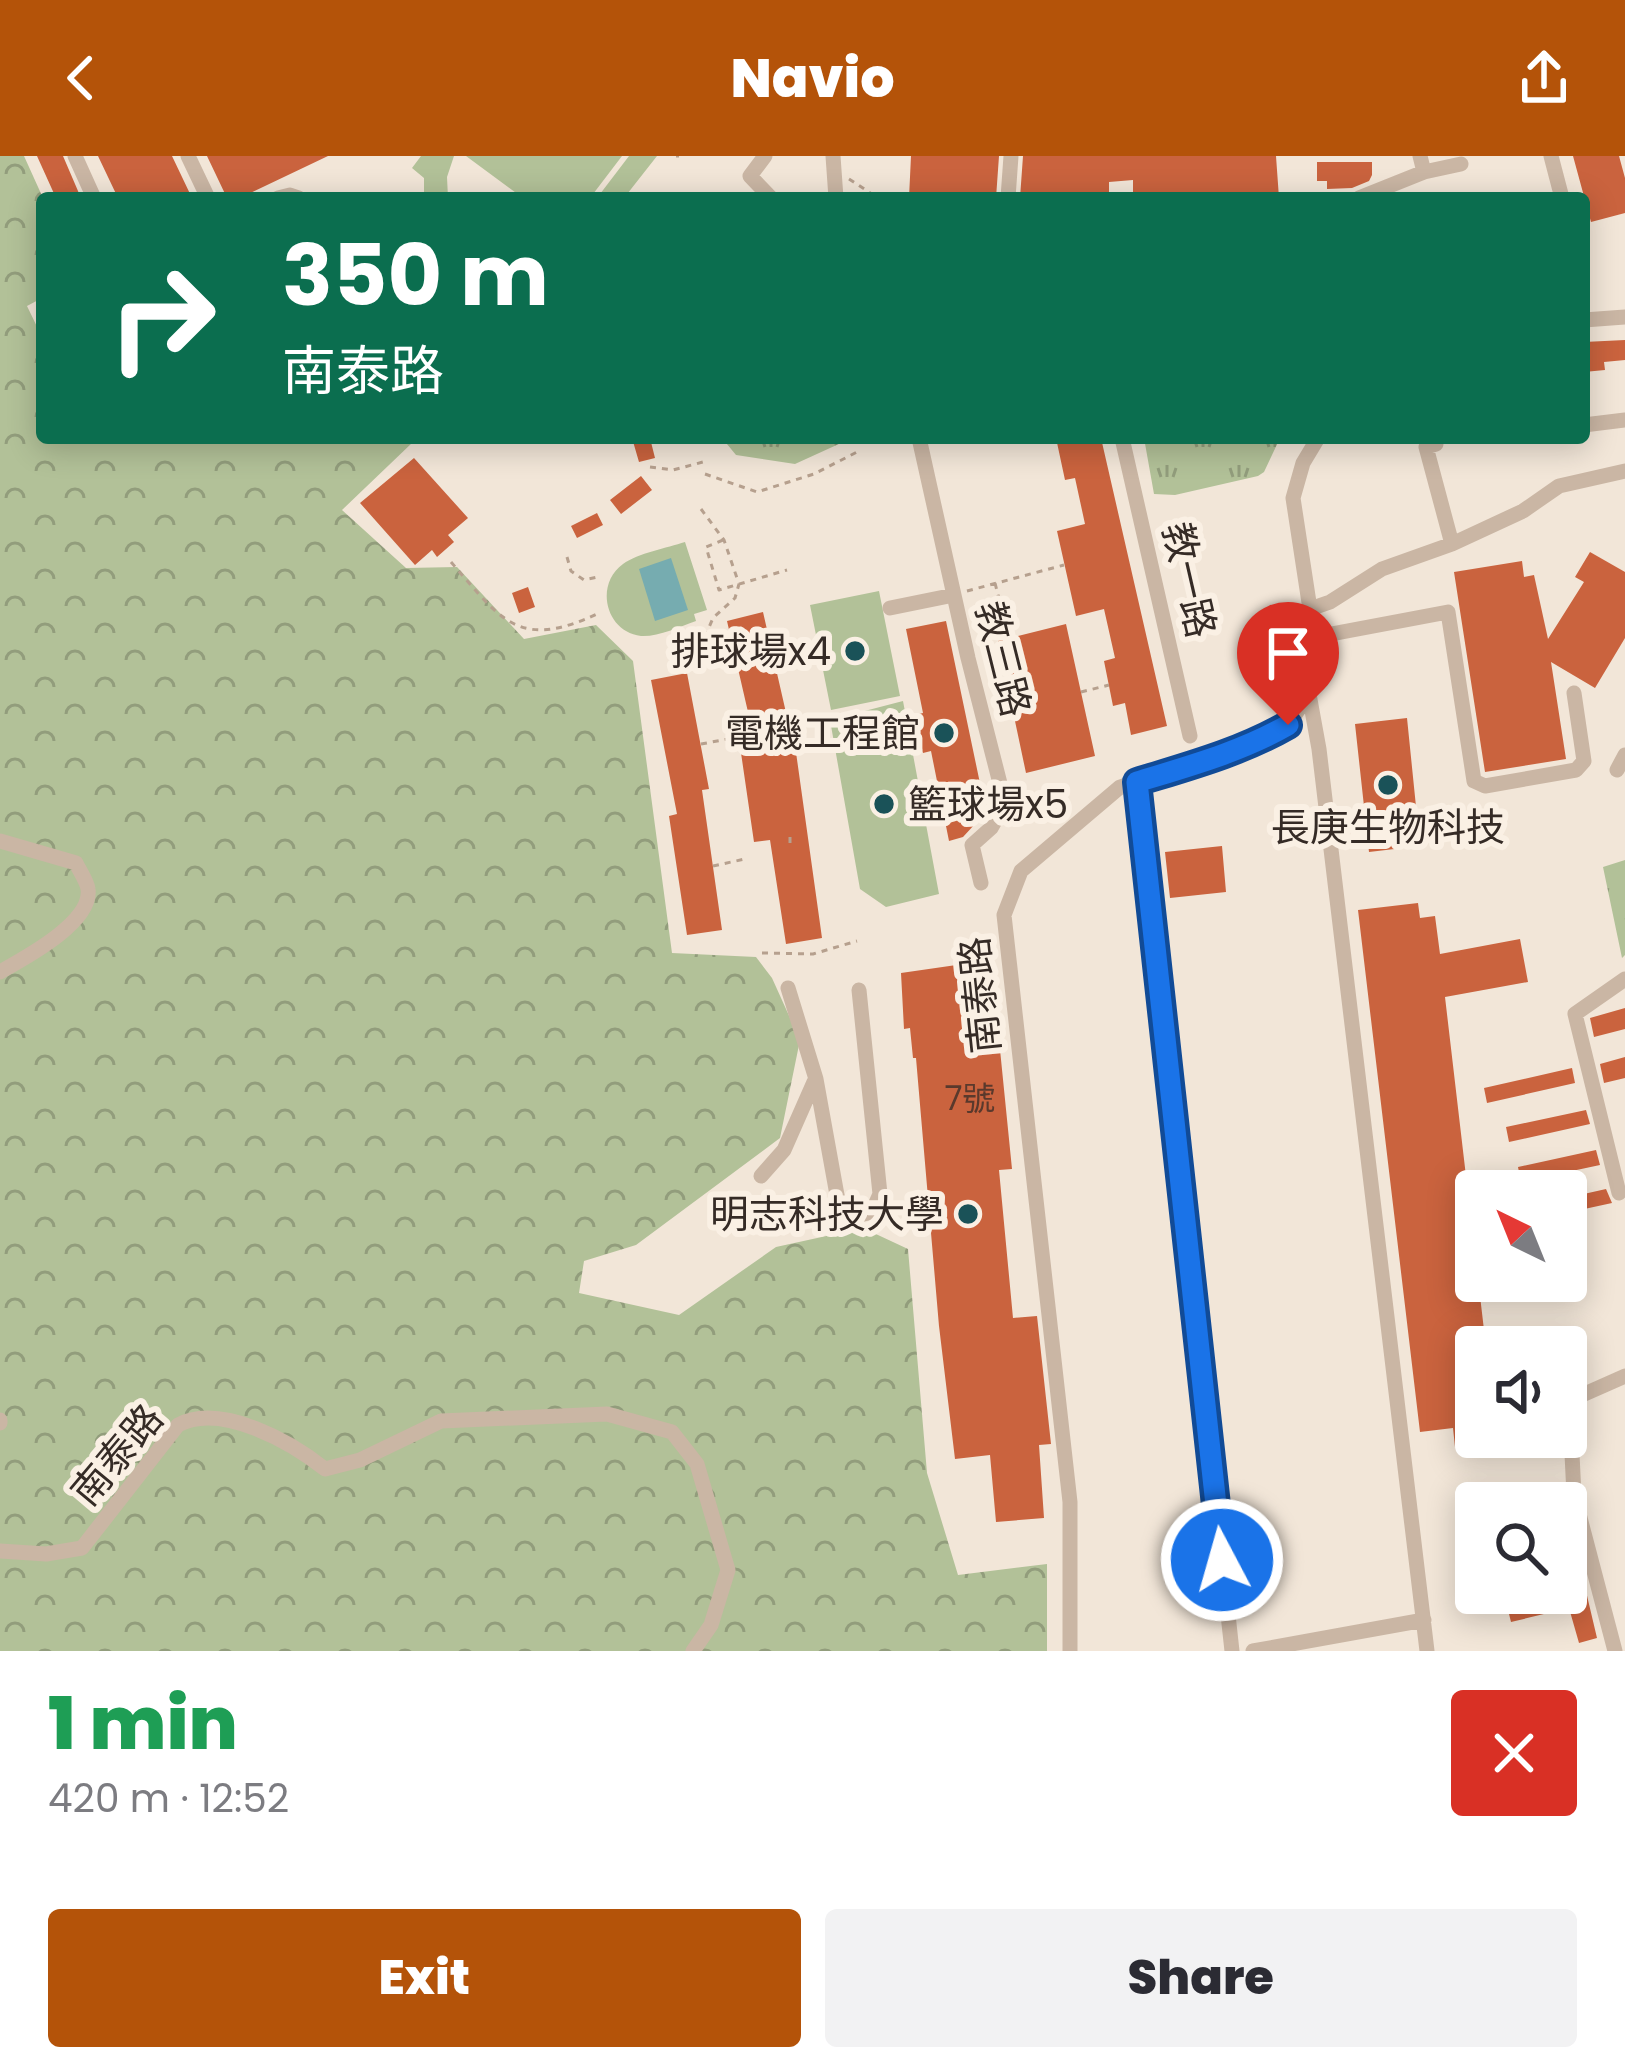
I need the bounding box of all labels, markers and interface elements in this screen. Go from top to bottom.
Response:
text: Navio [730,40,895,116]
icon: back [48,45,114,111]
icon: share [1511,45,1577,111]
text: 350 m [282,217,549,334]
icon: right [84,240,240,396]
text: 南泰路 [282,333,444,409]
street label: 教一路 [1149,517,1229,643]
street label: 教三路 [962,596,1044,722]
pin [1237,602,1339,725]
icon: arrive [1255,620,1321,686]
place label: 排球場x4 [671,624,831,679]
marker: 排球場x4 [842,638,868,664]
place label: 電機工程館 [725,706,920,761]
marker: 電機工程館 [931,720,957,746]
marker: 長庚生物科技 [1375,772,1401,798]
place label: 籃球場x5 [908,777,1068,832]
marker: 籃球場x5 [871,791,897,817]
place label: 長庚生物科技 [1271,800,1505,855]
street label: 南泰路 [947,934,1013,1056]
house number: 7號 [944,1075,996,1122]
north arrow [1455,1170,1587,1302]
map controls [1455,1170,1587,1614]
place label: 明志科技大學 [710,1187,944,1242]
marker: 明志科技大學 [955,1201,981,1227]
button: sound [1455,1326,1587,1458]
street label: 南泰路 [58,1393,176,1517]
button: search [1455,1482,1587,1614]
position arrow [1159,1497,1285,1623]
text: 1 min [48,1673,238,1774]
button: close [1451,1690,1577,1816]
text: 420 m · 12:52 [48,1771,289,1826]
button: Exit [48,1909,801,2047]
button: Share [825,1909,1577,2047]

